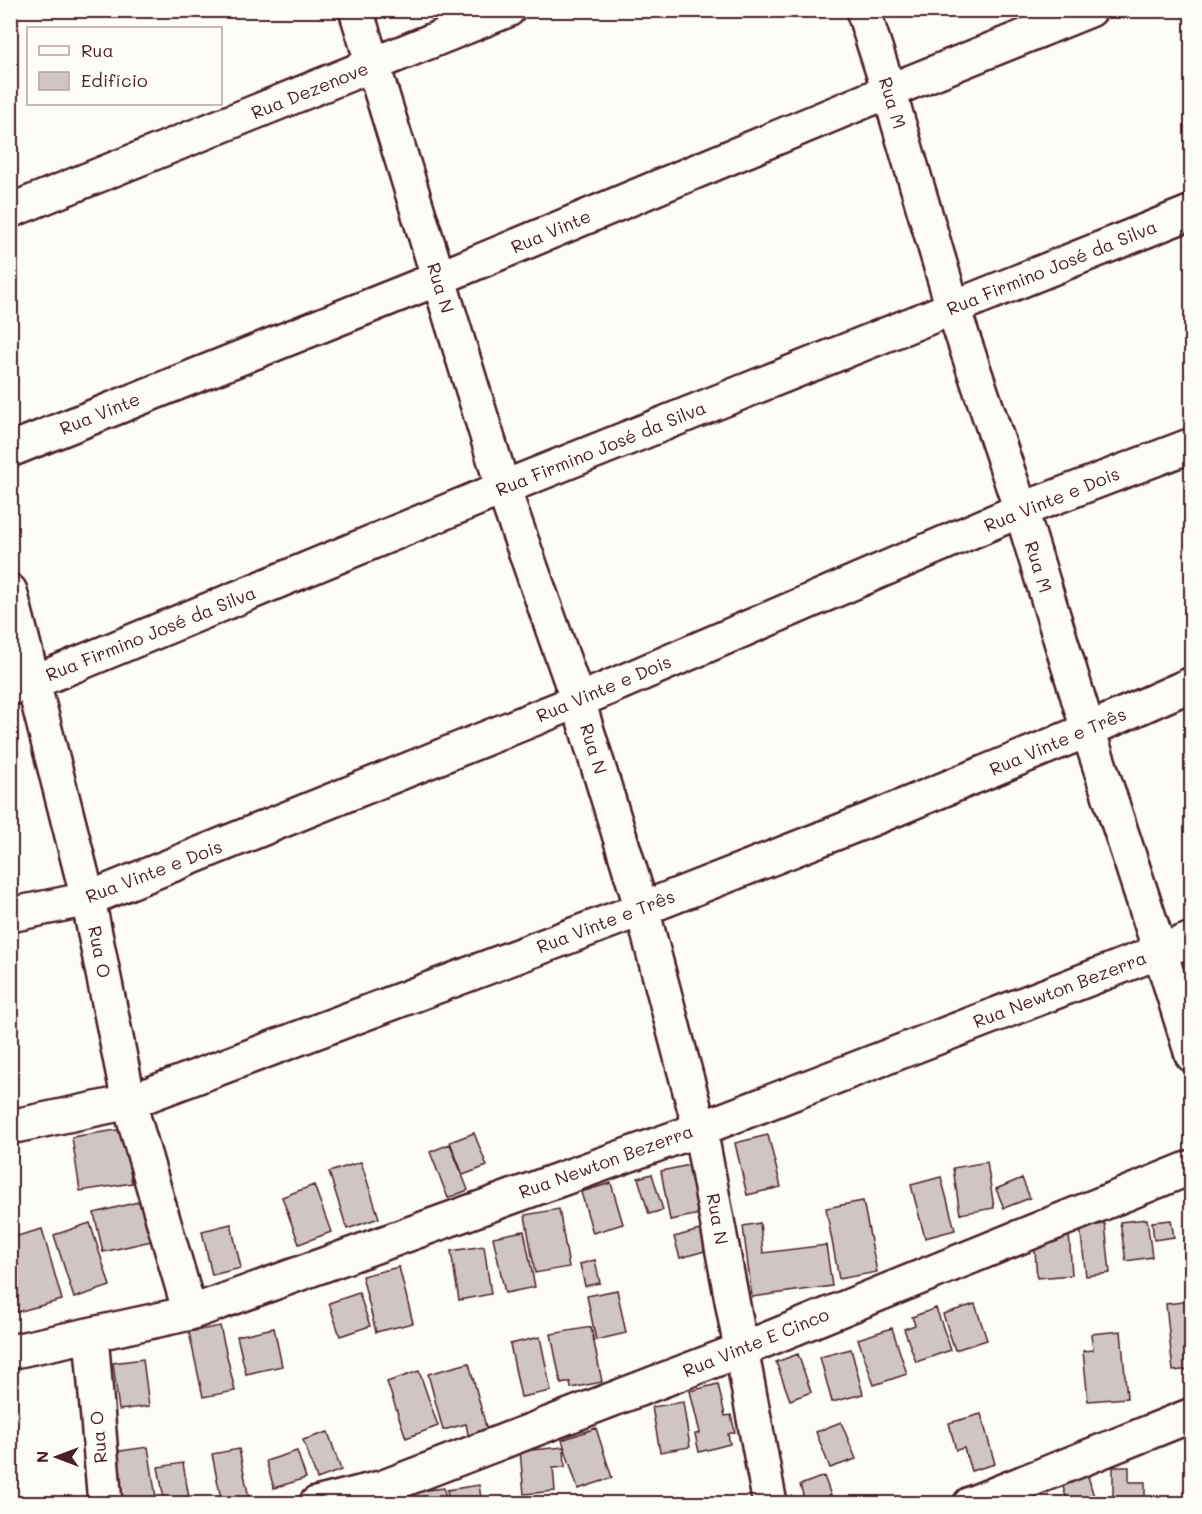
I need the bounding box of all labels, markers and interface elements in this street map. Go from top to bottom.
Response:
legend [27,27,222,105]
text: Rua [81,38,114,62]
street label: Rua Dezenove [247,56,372,124]
text: Edifício [81,68,148,92]
street label: Rua M [874,74,912,131]
street label: Rua Vinte [507,204,594,259]
street label: Rua Firmino José da Silva [943,214,1160,320]
street label: Rua N [422,259,460,316]
street label: Rua Vinte [56,386,143,440]
street label: Rua Firmino José da Silva [492,395,709,501]
street label: Rua Vinte e Dois [980,461,1123,537]
street label: Rua M [1020,538,1058,595]
street label: Rua Firmino José da Silva [42,580,259,686]
street label: Rua Vinte e Dois [532,649,675,727]
street label: Rua Vinte e Três [986,701,1130,781]
street label: Rua N [575,720,613,777]
street label: Rua Vinte e Dois [82,834,225,908]
street label: Rua Vinte e Três [533,884,678,959]
street label: Rua O [83,924,117,980]
street label: Rua Newton Bezerra [970,945,1150,1033]
street label: Rua Newton Bezerra [515,1118,696,1204]
street label: Rua N [702,1191,734,1246]
street label: Rua Vinte E Cinco [679,1302,833,1382]
street label: Rua O [84,1410,112,1464]
north arrow [27,1427,87,1487]
text: N [31,1451,52,1463]

